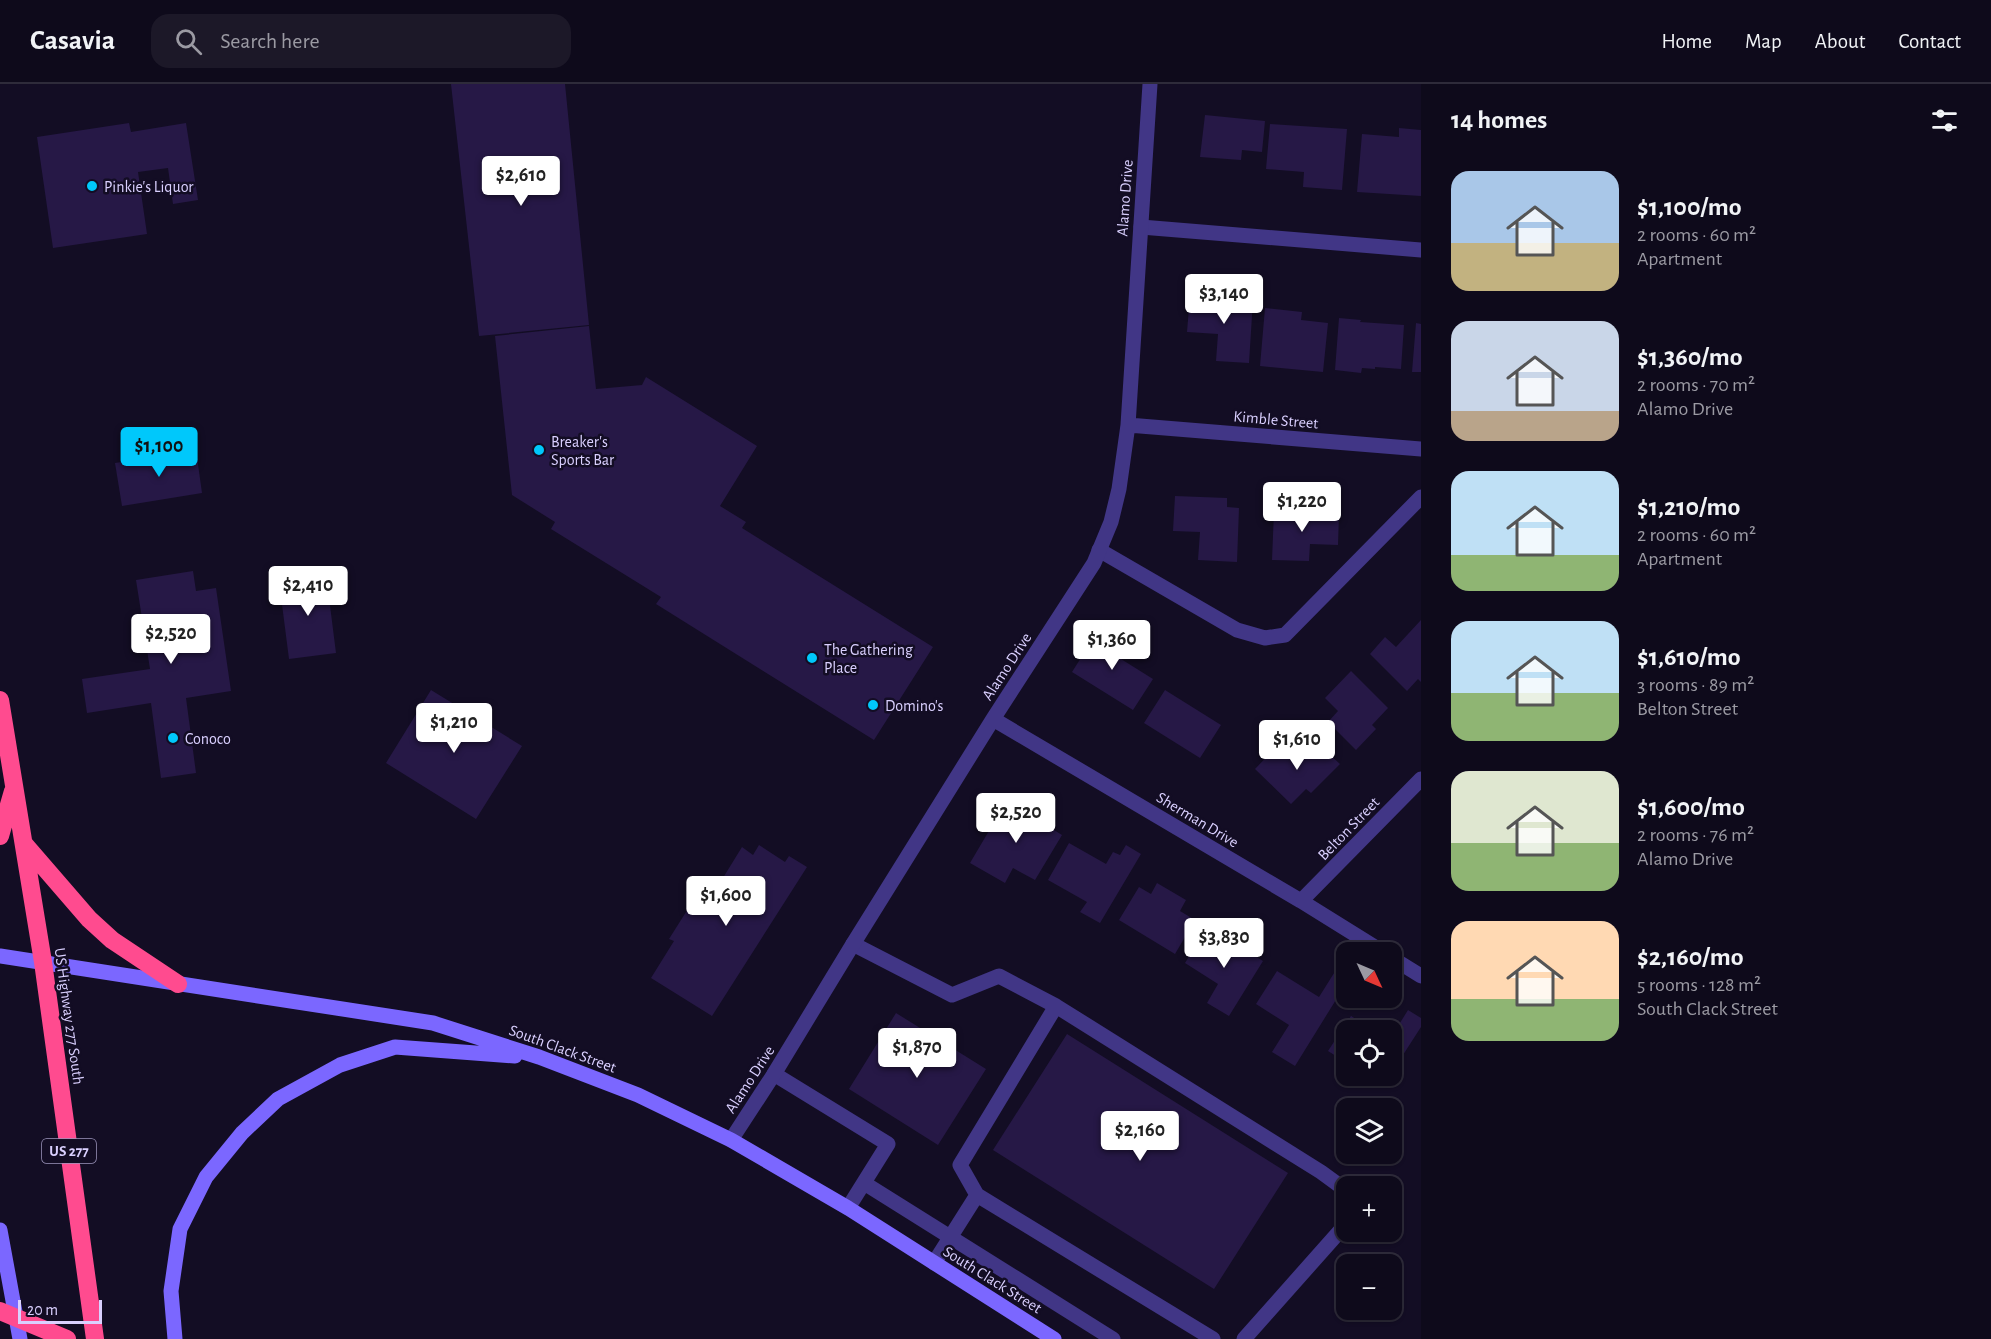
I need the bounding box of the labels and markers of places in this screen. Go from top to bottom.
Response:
pin: $2,610 [472,156,570,207]
marker: Pinkie's Liquor [85,179,99,193]
place label: Pinkie's Liquor [104,179,194,195]
pin: $3,140 [1175,274,1273,325]
pin: $1,100 [110,427,208,478]
place label: Breaker's Sports Bar [551,434,615,468]
marker: Breaker's Sports Bar [532,443,546,457]
pin: $1,220 [1253,482,1351,533]
pin: $2,410 [259,566,357,617]
pin: $2,520 [122,614,220,665]
pin: $1,360 [1063,620,1161,671]
place label: The Gathering Place [824,642,913,676]
marker: The Gathering Place [805,651,819,665]
marker: Domino's [866,698,880,712]
place label: Domino's [885,698,944,714]
pin: $1,210 [405,703,503,754]
pin: $1,610 [1248,720,1346,771]
marker: Conoco [166,731,180,745]
place label: Conoco [185,731,231,747]
pin: $2,520 [967,793,1065,844]
pin: $1,600 [677,876,775,927]
pin: $3,830 [1175,918,1273,969]
pin: $1,870 [868,1028,966,1079]
pin: $2,160 [1091,1111,1189,1162]

